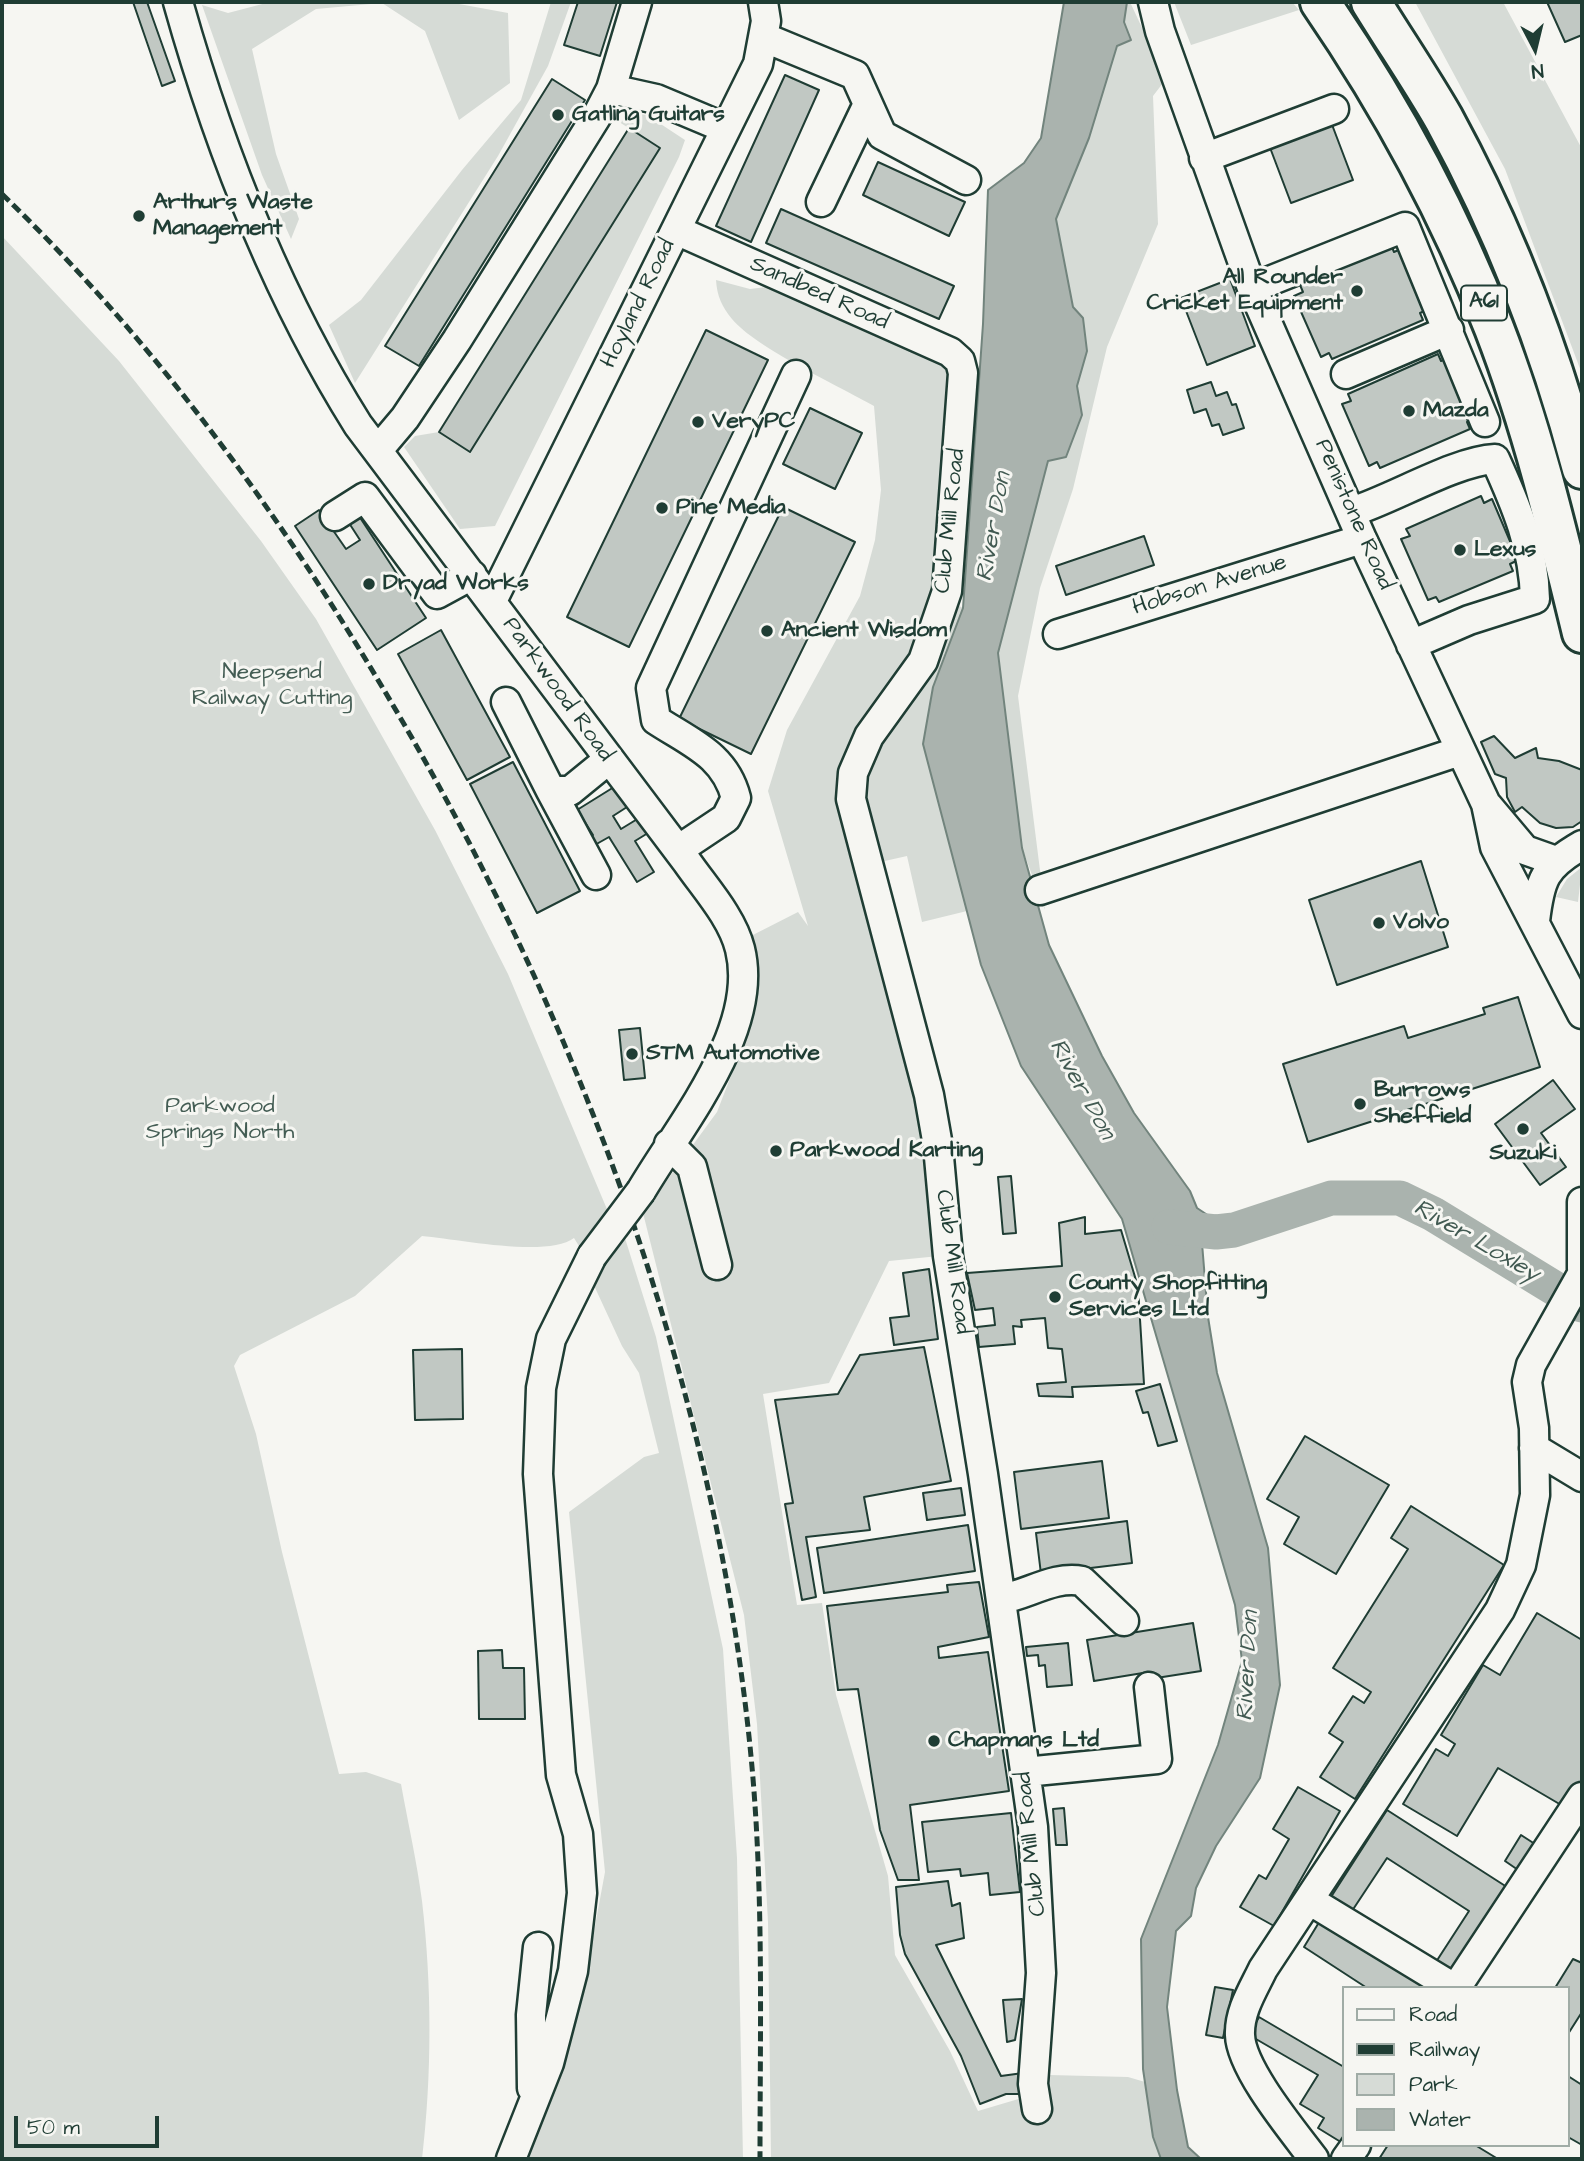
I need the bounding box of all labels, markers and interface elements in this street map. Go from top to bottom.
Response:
north arrow [1500,14,1570,84]
text: N [1530,56,1545,84]
place label: Gatling Guitars [572,101,725,129]
marker: Gatling Guitars [550,107,566,123]
place label: Arthurs Waste Management [153,189,313,243]
marker: Arthurs Waste Management [131,208,147,224]
street label: Hoyland Road [596,235,682,373]
street label: Sandbed Road [745,251,893,337]
place label: All Rounder Cricket Equipment [1146,264,1343,318]
marker: All Rounder Cricket Equipment [1349,283,1365,299]
road number: A61 [1461,286,1507,320]
place label: Mazda [1423,397,1489,425]
marker: Mazda [1401,403,1417,419]
place label: VeryPC [712,408,795,436]
marker: VeryPC [690,414,706,430]
street label: Penistone Road [1307,435,1399,595]
street label: Club Mill Road [930,447,972,595]
water label: River Don [971,470,1019,584]
place label: Pine Media [676,494,786,522]
marker: Pine Media [654,500,670,516]
place label: Lexus [1474,536,1536,564]
marker: Lexus [1452,542,1468,558]
street label: Hobson Avenue [1130,549,1290,623]
place label: Dryad Works [383,570,529,598]
marker: Dryad Works [361,576,377,592]
street label: Parkwood Road [495,613,619,767]
place label: Ancient Wisdom [781,617,947,645]
marker: Ancient Wisdom [759,623,775,639]
park label: Neepsend Railway Cutting [192,659,352,713]
place label: Volvo [1393,909,1449,937]
marker: Volvo [1371,915,1387,931]
water label: River Don [1042,1035,1120,1145]
place label: STM Automotive [646,1040,820,1068]
marker: STM Automotive [624,1046,640,1062]
place label: Burrows Sheffield [1374,1077,1471,1131]
park label: Parkwood Springs North [146,1093,294,1147]
marker: Burrows Sheffield [1352,1096,1368,1112]
marker: Suzuki [1515,1121,1531,1137]
place label: Parkwood Karting [790,1137,983,1165]
place label: Suzuki [1489,1140,1557,1168]
marker: Parkwood Karting [768,1143,784,1159]
street label: Club Mill Road [928,1188,976,1336]
water label: River Loxley [1408,1194,1544,1290]
place label: County Shopfitting Services Ltd [1069,1270,1267,1324]
marker: County Shopfitting Services Ltd [1047,1289,1063,1305]
water label: River Don [1232,1610,1266,1722]
place label: Chapmans Ltd [948,1727,1099,1755]
marker: Chapmans Ltd [926,1733,942,1749]
street label: Club Mill Road [1011,1770,1053,1918]
legend [1342,1986,1570,2147]
text: Road [1409,2000,1457,2029]
text: Railway [1409,2035,1480,2064]
text: Park [1409,2070,1458,2099]
scale bar [18,2102,163,2146]
text: Water [1409,2105,1471,2134]
text: 50 m [27,2113,80,2142]

